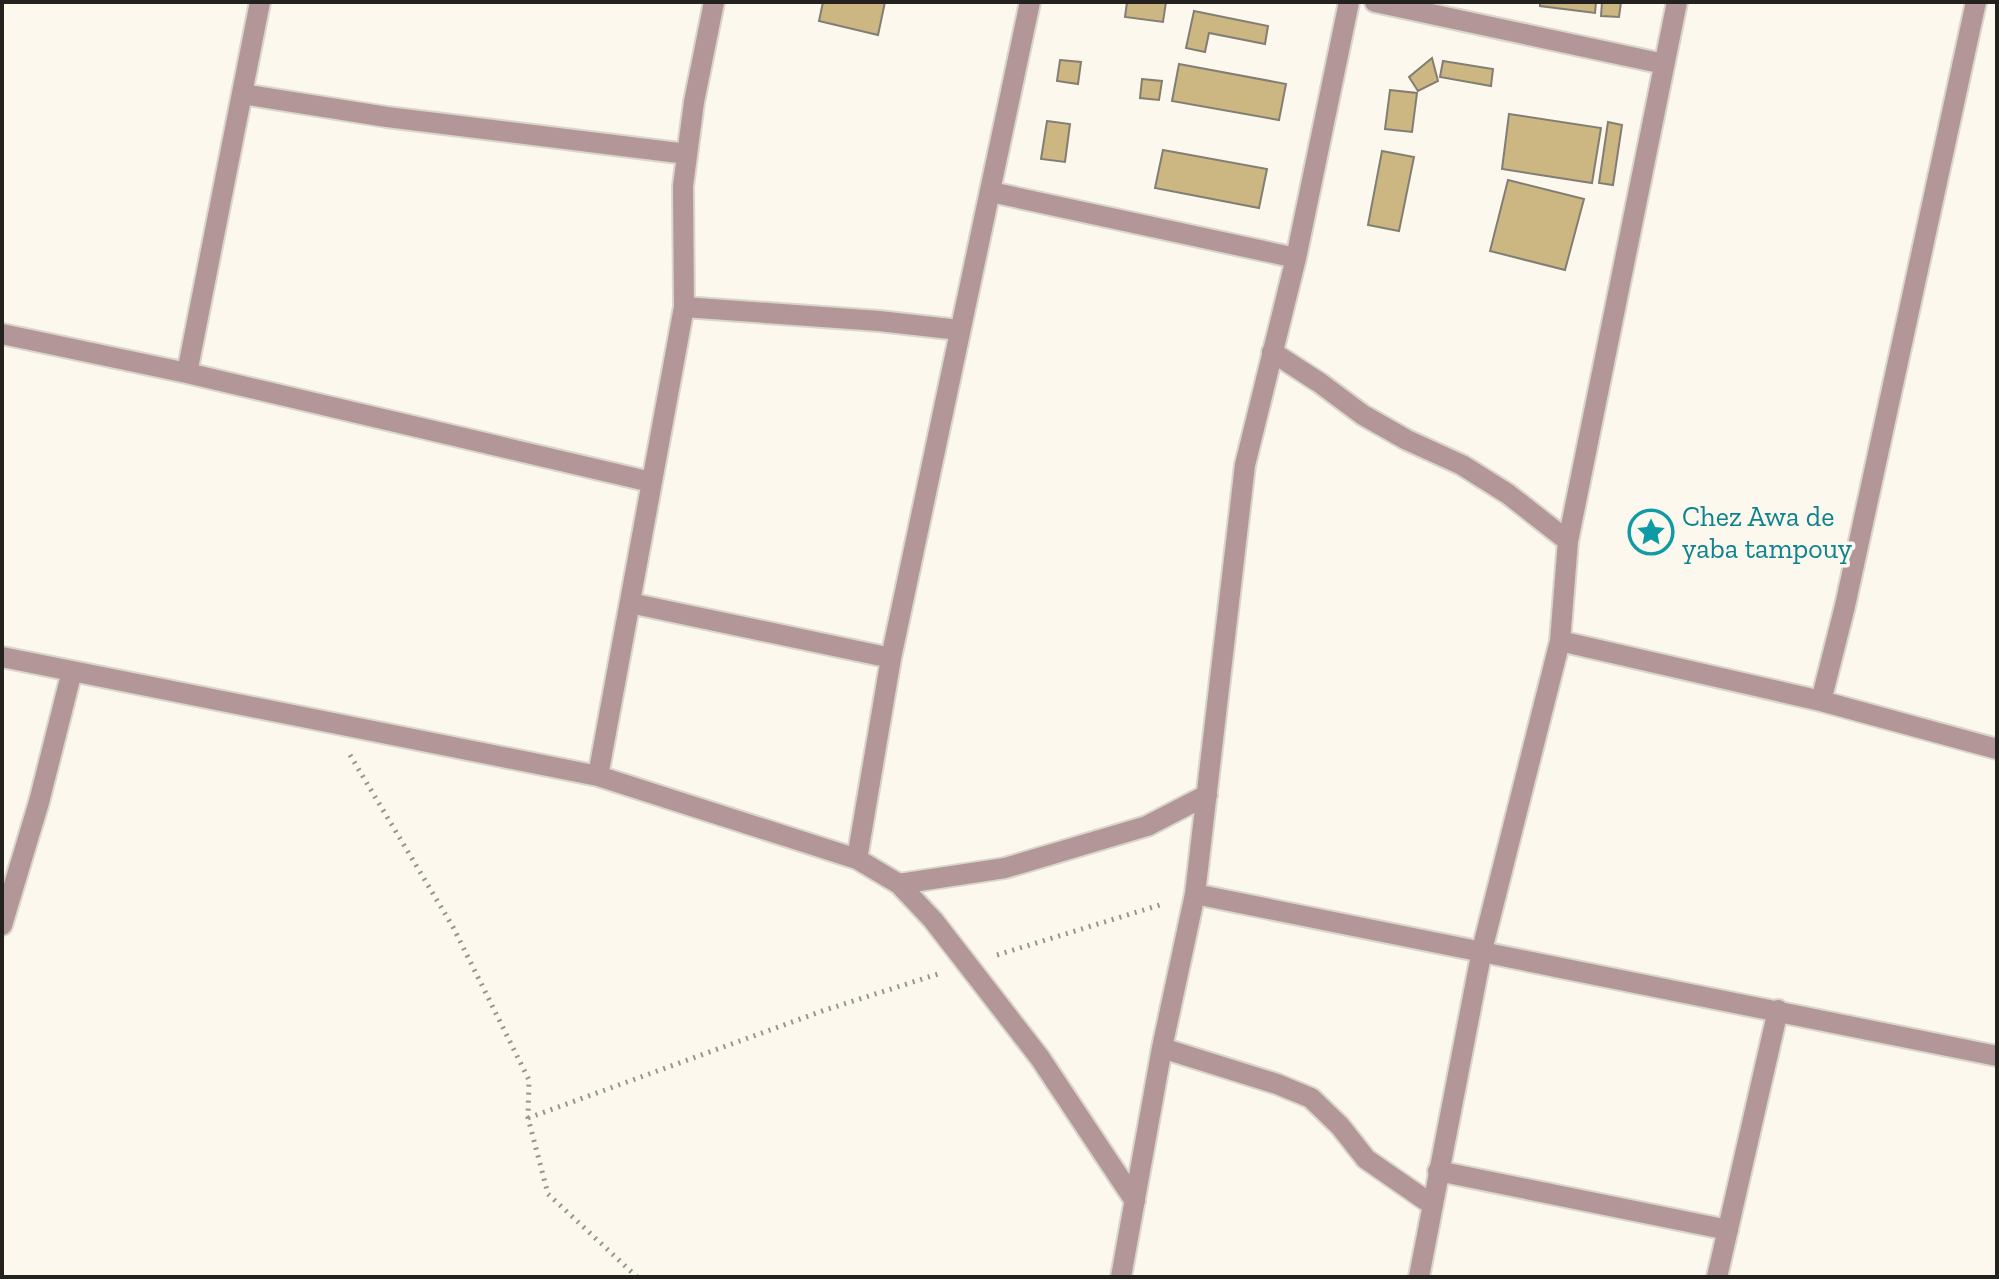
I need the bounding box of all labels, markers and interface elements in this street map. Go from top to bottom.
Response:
place label: Chez Awa de yaba tampouy [1682,500,1853,565]
place icon: Chez Awa de yaba tampouy [1627,508,1675,556]

